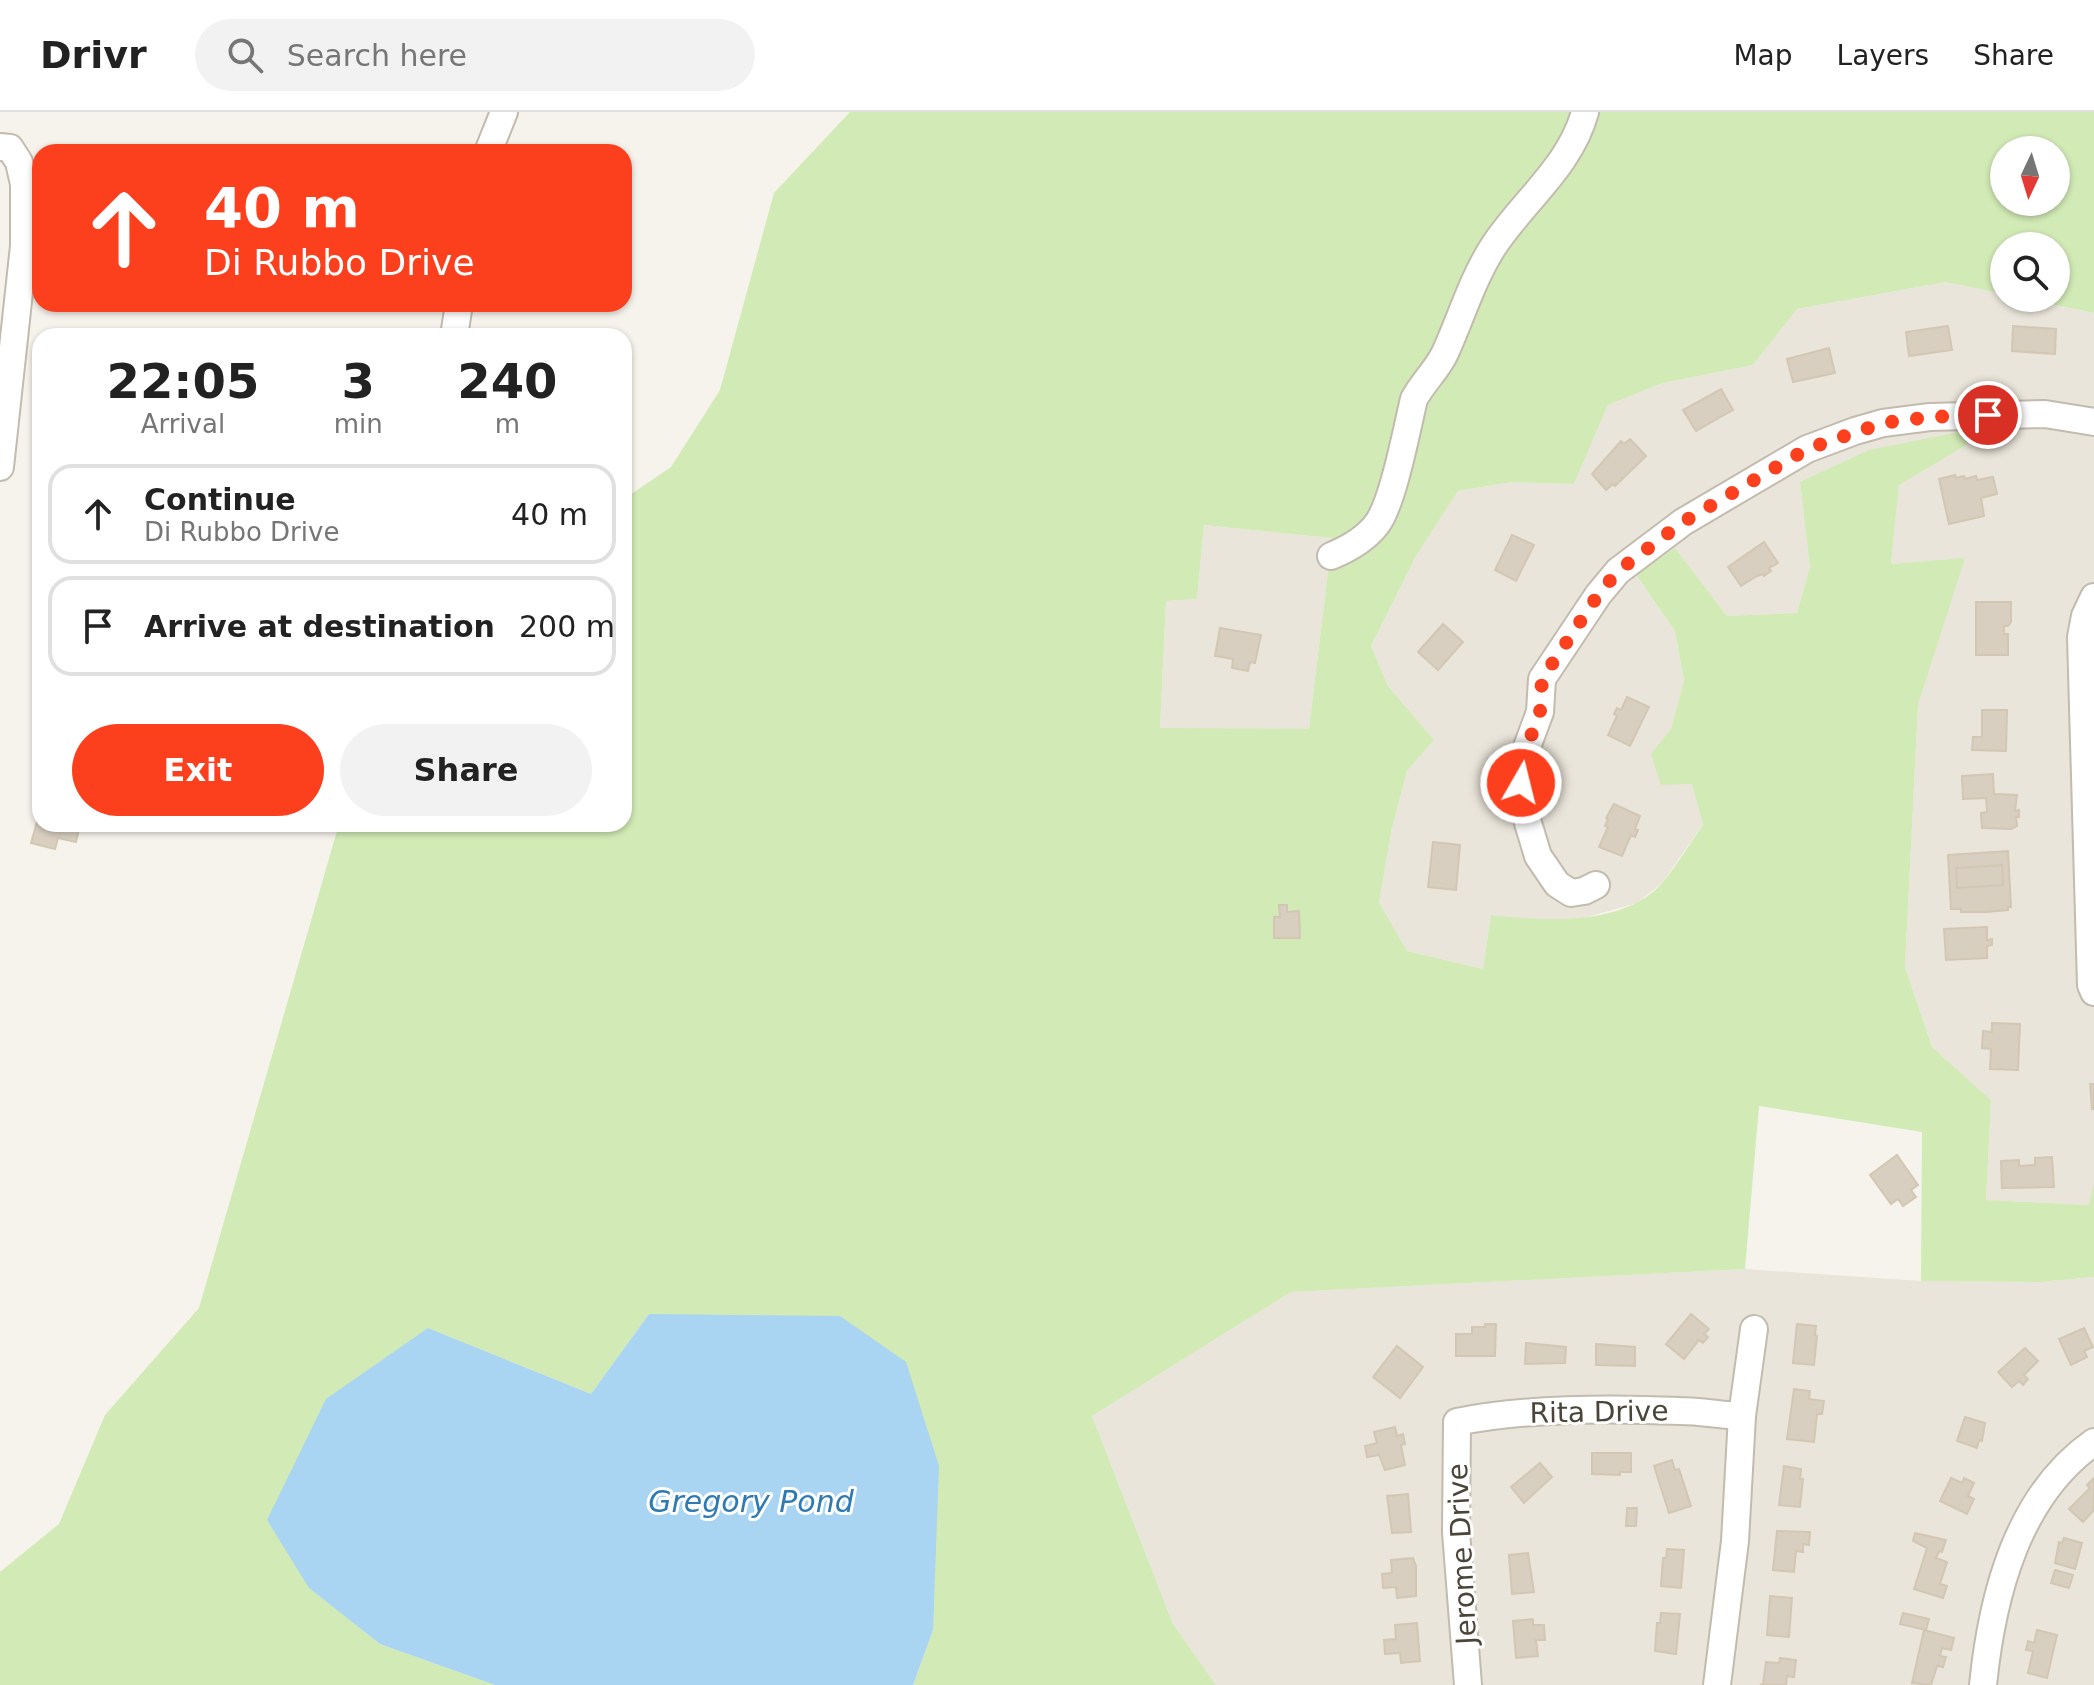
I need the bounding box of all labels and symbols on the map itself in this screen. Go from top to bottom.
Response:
north arrow [1990,136,2070,216]
pin [1954,381,2022,449]
position arrow [1479,741,1563,825]
street label: Rita Drive [1529,1394,1669,1430]
street label: Jerome Drive [1441,1462,1483,1648]
water label: Gregory Pond [648,1484,855,1519]

